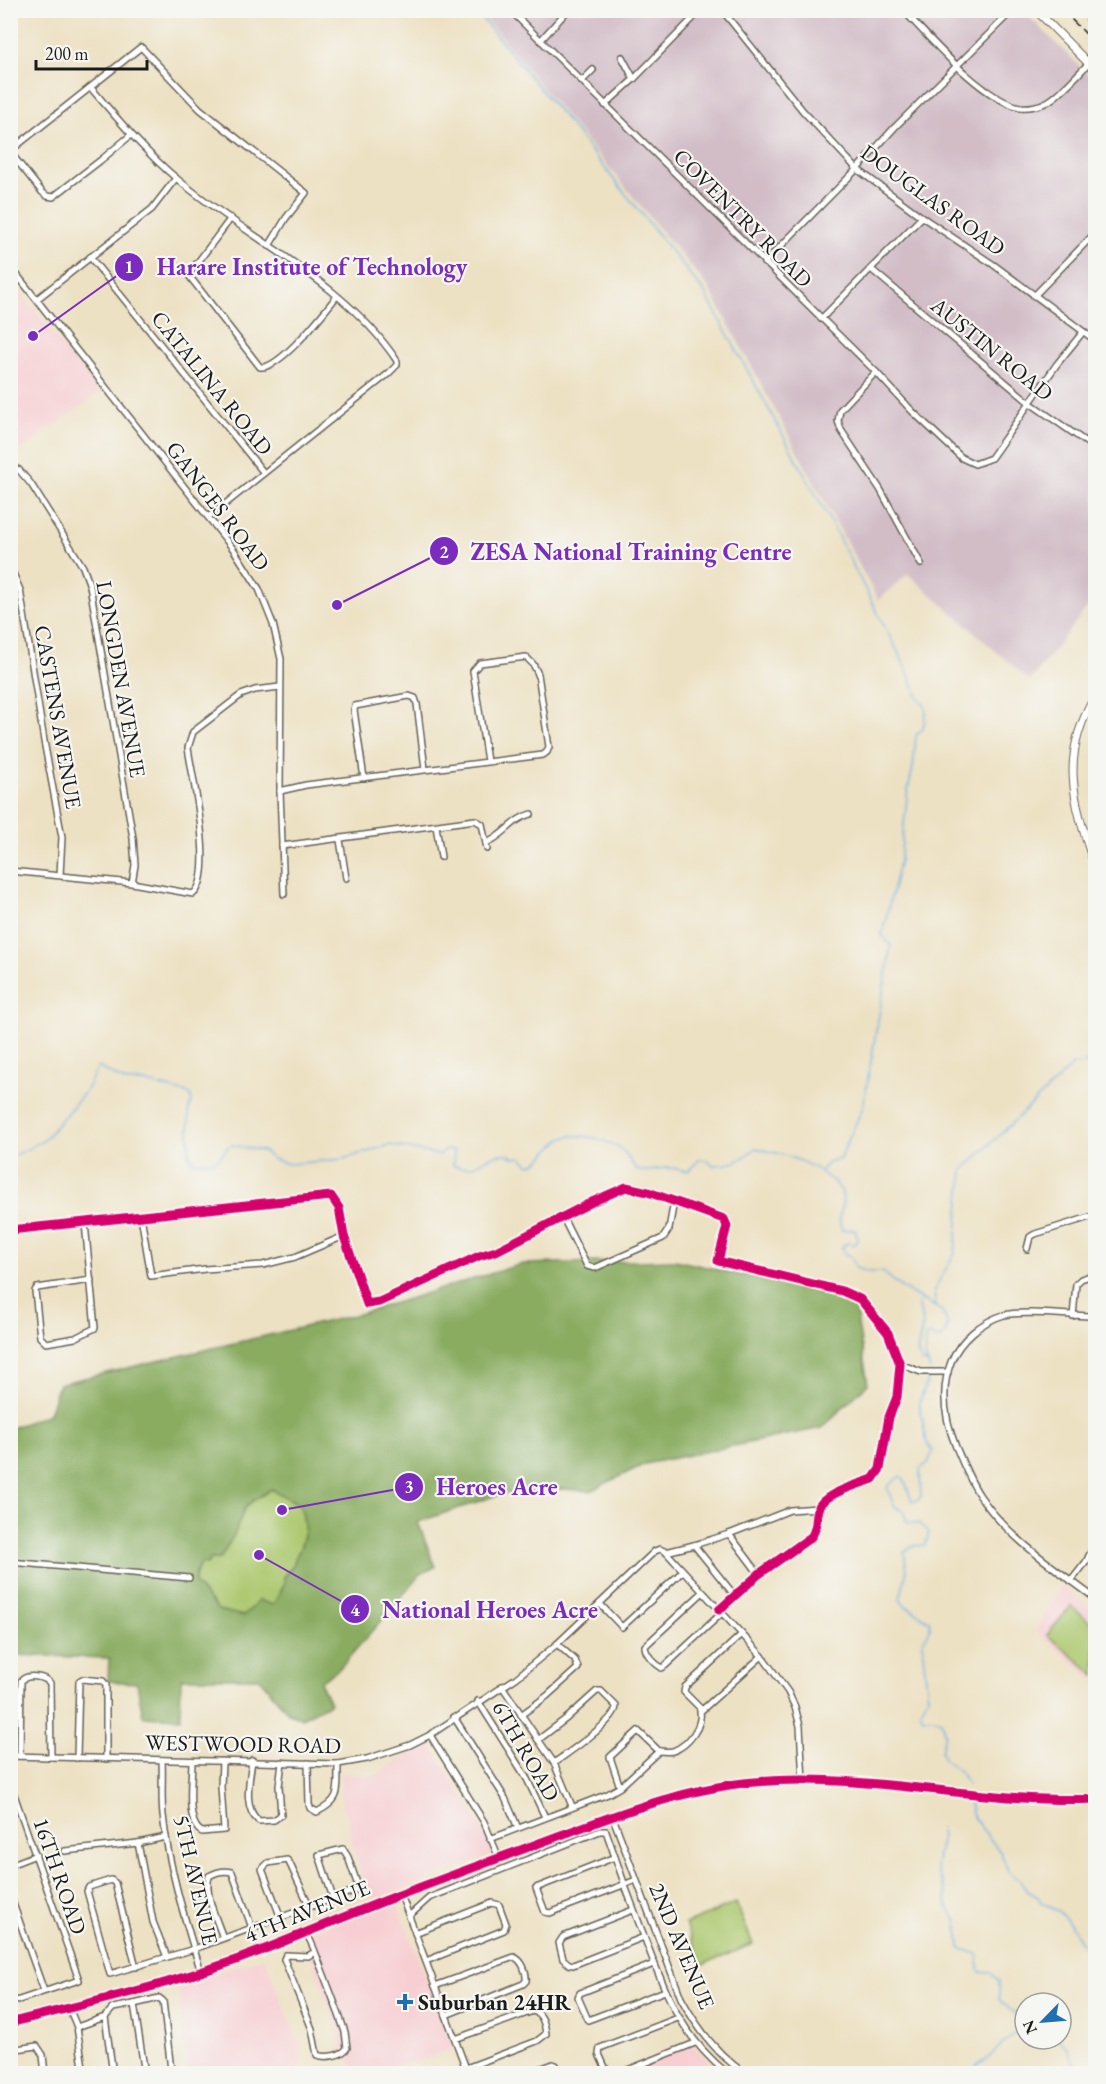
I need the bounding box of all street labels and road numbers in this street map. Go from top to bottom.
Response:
street label: DOUGLAS ROAD [855,138,1011,262]
street label: COVENTRY ROAD [667,142,819,294]
street label: AUSTIN ROAD [924,290,1059,407]
street label: CATALINA ROAD [145,305,279,461]
street label: GANGES ROAD [160,435,276,577]
street label: LONGDEN AVENUE [89,578,153,780]
street label: CASTENS AVENUE [28,623,88,811]
street label: 6TH ROAD [486,1696,566,1806]
street label: WESTWOOD ROAD [145,1728,341,1760]
street label: 5TH AVENUE [167,1812,225,1948]
street label: 16TH ROAD [26,1814,94,1938]
street label: 4TH AVENUE [240,1873,374,1949]
street label: 2ND AVENUE [642,1878,722,2014]

